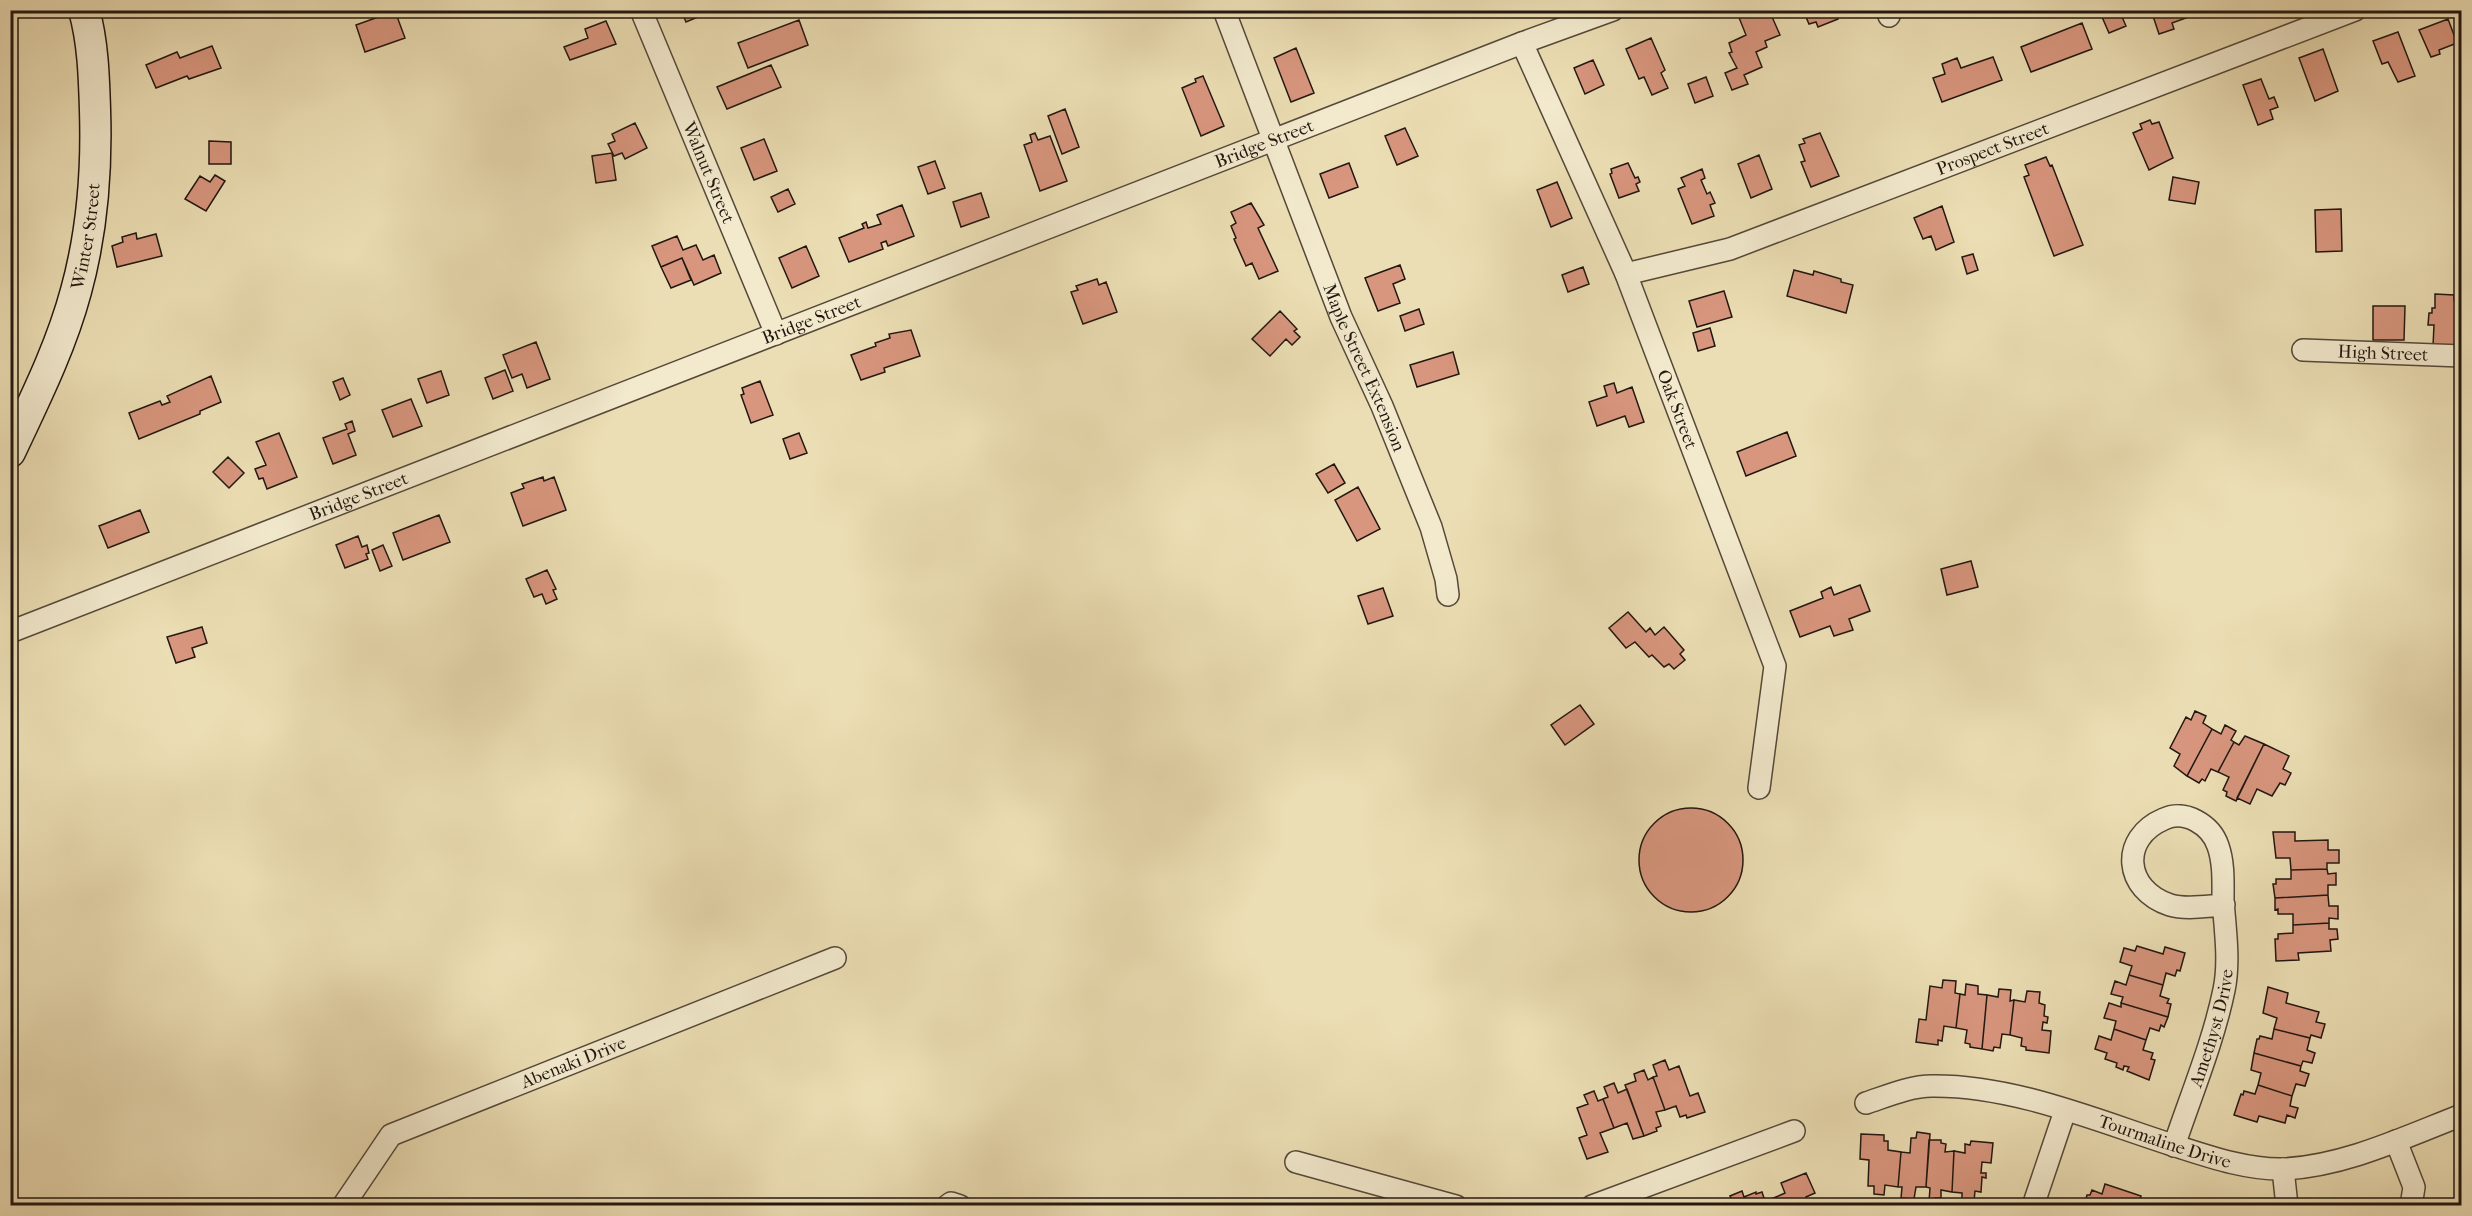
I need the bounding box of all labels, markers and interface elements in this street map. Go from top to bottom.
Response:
street label: Bridge Street [1212,115,1317,173]
street label: Walnut Street [677,118,739,227]
street label: Prospect Street [1934,118,2052,180]
street label: Winter Street [67,182,105,293]
street label: Maple Street Extension [1318,281,1409,455]
street label: Bridge Street [759,291,864,349]
street label: High Street [2337,341,2429,366]
street label: Oak Street [1652,367,1702,453]
street label: Bridge Street [306,468,412,525]
street label: Amethyst Drive [2185,968,2238,1091]
street label: Abenaki Drive [517,1032,629,1093]
street label: Tourmaline Drive [2096,1111,2233,1173]

